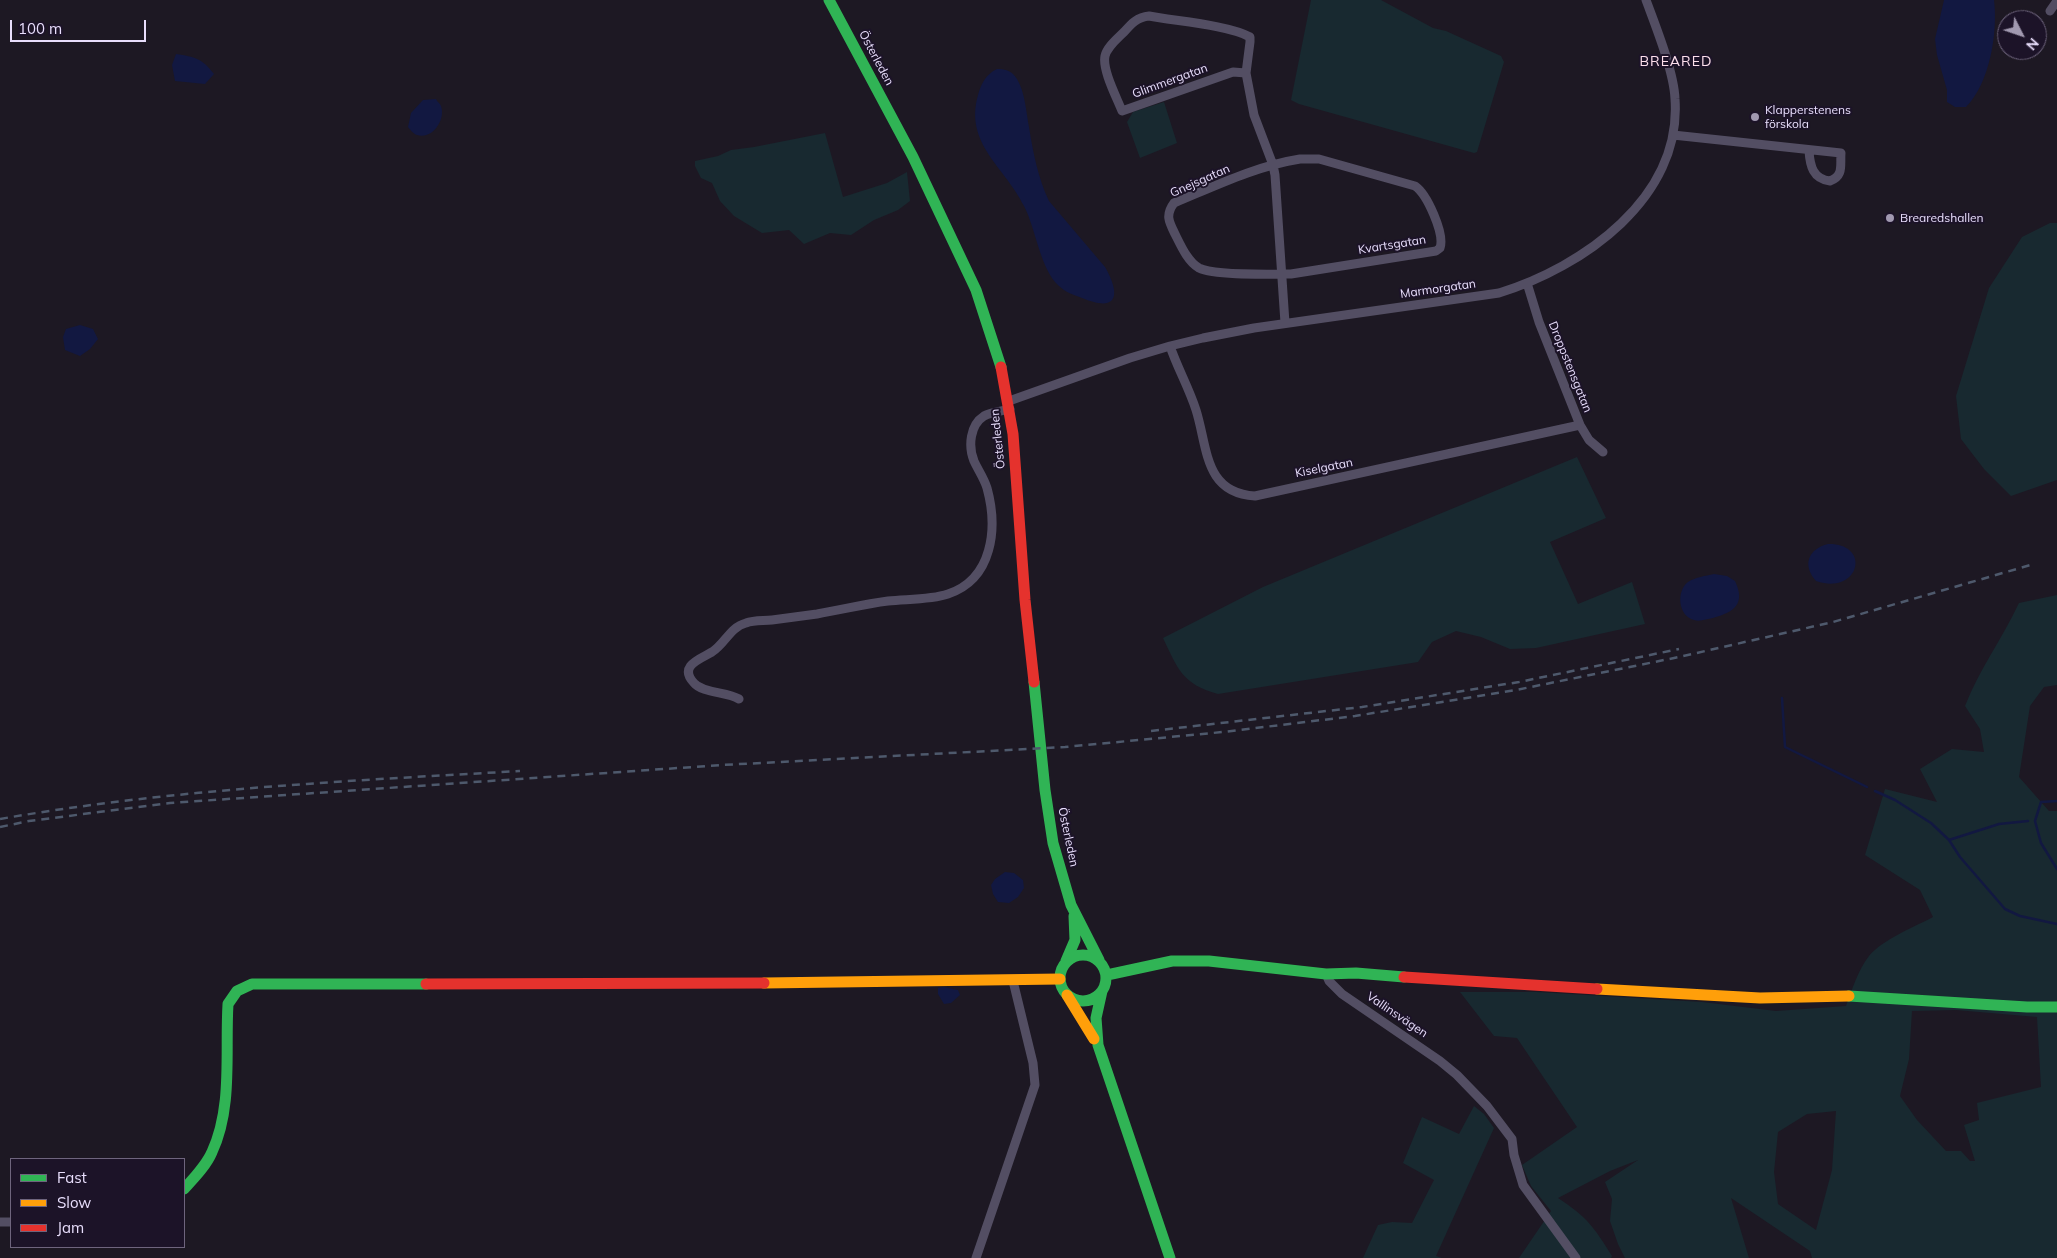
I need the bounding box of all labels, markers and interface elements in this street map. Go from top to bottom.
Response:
scale bar [12,10,149,42]
north arrow [1997,10,2047,60]
text: 100 m [18,19,62,38]
street label: Österleden [855,28,897,88]
text: N [2022,34,2043,54]
district label: BREARED [1639,54,1713,70]
street label: Glimmergatan [1130,61,1210,101]
place label: Klapperstenens förskola [1765,103,1851,131]
marker: Klapperstenens förskola [1749,111,1761,123]
street label: Gnejsgatan [1168,161,1232,201]
place label: Brearedshallen [1900,211,1984,225]
marker: Brearedshallen [1884,212,1896,224]
street label: Kvartsgatan [1357,233,1427,257]
street label: Marmorgatan [1399,277,1477,301]
street label: Droppstensgatan [1545,319,1595,415]
street label: Österleden [988,408,1008,470]
street label: Kiselgatan [1294,455,1354,481]
street label: Österleden [1055,806,1081,868]
street label: Vallinsvägen [1364,989,1430,1041]
legend [10,1158,185,1248]
text: Fast [57,1168,87,1187]
text: Slow [57,1193,91,1212]
text: Jam [57,1218,84,1237]

